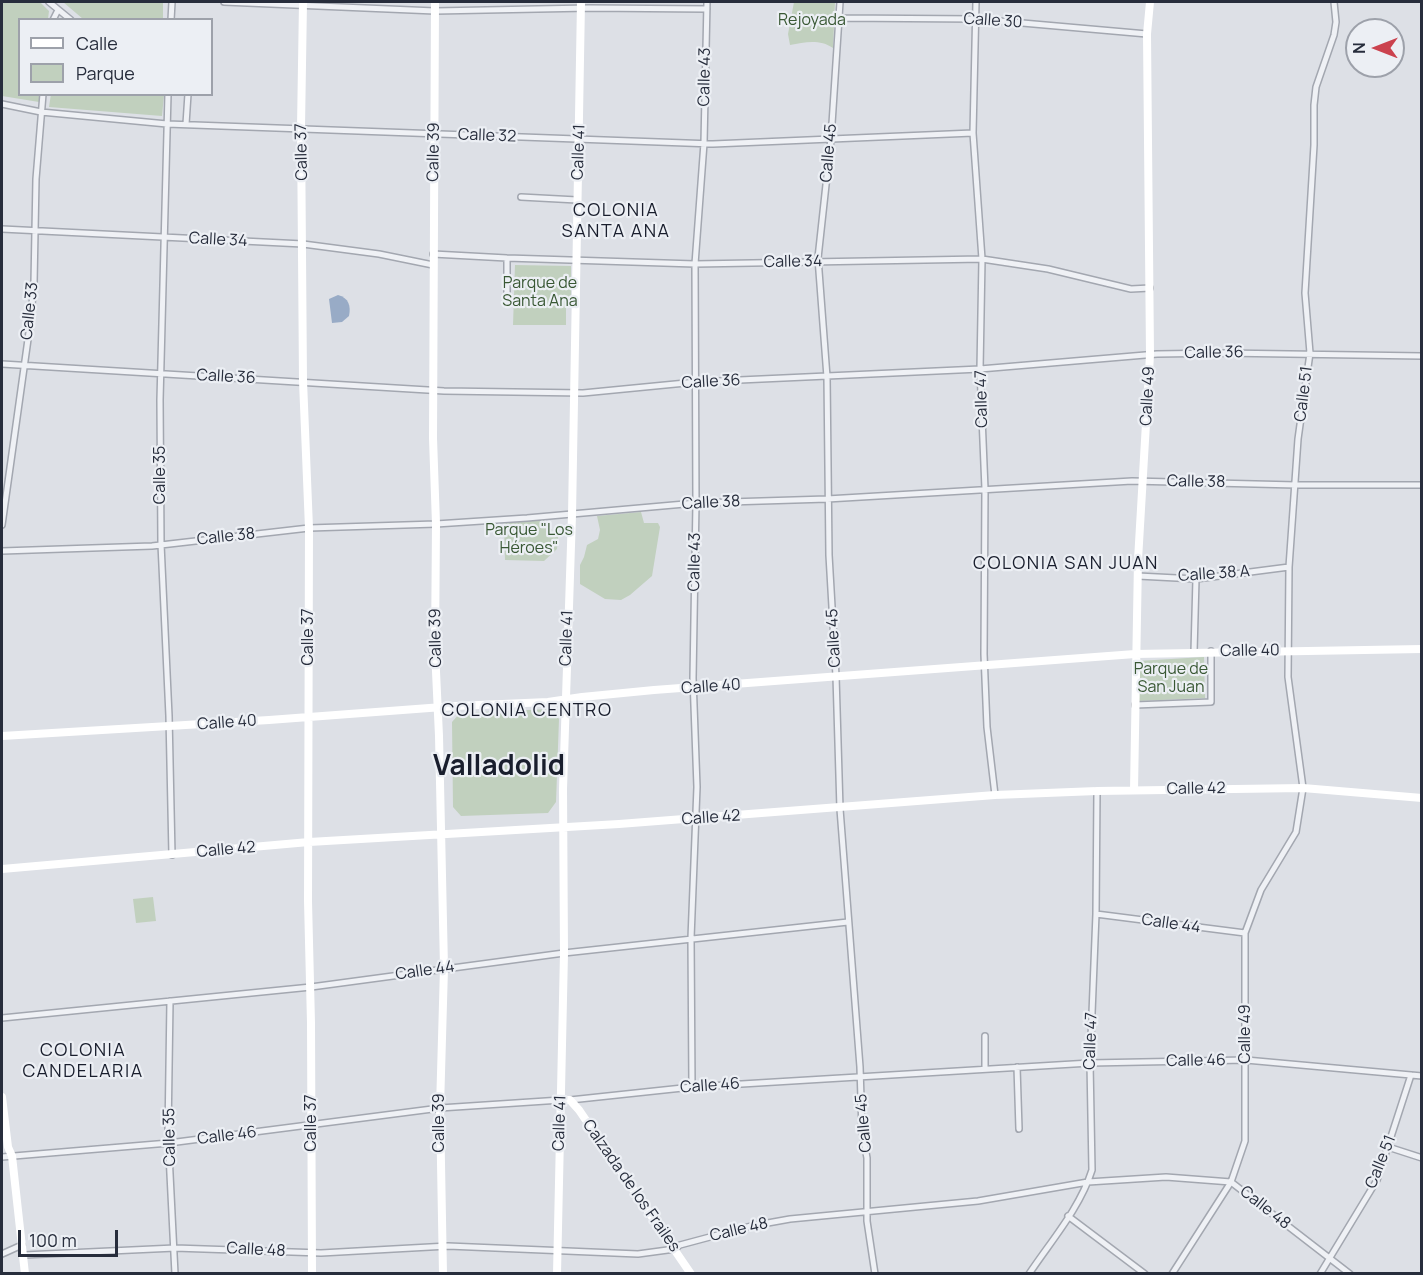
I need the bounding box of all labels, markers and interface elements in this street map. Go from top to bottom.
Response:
street label: Calle 30 [963,9,1023,33]
park label: Rejoyada [778,11,846,31]
legend [18,18,213,96]
north arrow [1345,18,1405,78]
text: Calle [76,31,118,55]
text: N [1348,42,1370,54]
street label: Calle 43 [695,48,715,106]
text: Parque [76,61,135,85]
street label: Calle 39 [424,122,444,182]
street label: Calle 37 [292,123,312,181]
street label: Calle 45 [817,123,841,183]
street label: Calle 41 [568,124,590,180]
street label: Calle 32 [458,125,516,147]
district label: COLONIA SANTA ANA [562,200,670,242]
street label: Calle 34 [188,229,248,251]
street label: Calle 34 [764,252,822,272]
park label: Parque de Santa Ana [502,274,578,312]
street label: Calle 33 [17,281,43,341]
street label: Calle 36 [1184,343,1244,363]
street label: Calle 51 [1291,365,1317,423]
street label: Calle 36 [196,366,256,388]
street label: Calle 49 [1137,366,1159,426]
street label: Calle 47 [972,370,992,428]
street label: Calle 36 [681,371,741,393]
street label: Calle 35 [151,446,171,504]
street label: Calle 38 [1167,472,1225,492]
street label: Calle 38 [681,492,741,514]
park label: Parque "Los Héroes" [485,521,573,559]
street label: Calle 38 [196,524,256,550]
street label: Calle 43 [685,533,705,591]
district label: COLONIA SAN JUAN [973,553,1159,575]
street label: Calle 38 A [1178,562,1250,586]
street label: Calle 37 [299,608,319,666]
street label: Calle 39 [426,608,446,668]
street label: Calle 45 [823,608,845,668]
street label: Calle 41 [556,610,578,666]
street label: Calle 40 [1220,641,1280,661]
park label: Parque de San Juan [1134,660,1208,698]
street label: Calle 40 [681,675,741,699]
district label: COLONIA CENTRO [442,700,612,722]
street label: Calle 40 [197,711,257,735]
district label: Valladolid [433,750,565,784]
street label: Calle 42 [1166,779,1226,799]
street label: Calle 42 [681,806,741,830]
street label: Calle 42 [196,838,256,862]
street label: Calle 44 [1140,910,1202,938]
street label: Calle 44 [394,957,456,985]
street label: Calle 49 [1236,1004,1256,1064]
street label: Calle 47 [1080,1012,1102,1070]
district label: COLONIA CANDELARIA [22,1040,144,1082]
street label: Calle 46 [1166,1051,1226,1071]
street label: Calle 46 [680,1074,740,1098]
street label: Calle 39 [430,1093,450,1153]
street label: Calle 45 [852,1093,876,1153]
street label: Calle 37 [302,1094,322,1152]
street label: Calle 41 [549,1095,571,1151]
street label: Calle 35 [160,1108,180,1166]
street label: Calzada de los Frailes [578,1116,684,1256]
street label: Calle 46 [196,1123,258,1149]
street label: Calle 51 [1362,1133,1400,1191]
street label: Calle 48 [1236,1182,1294,1234]
street label: Calle 48 [708,1214,770,1246]
scale bar [21,1218,122,1256]
text: 100 m [29,1228,77,1252]
street label: Calle 48 [226,1239,286,1261]

